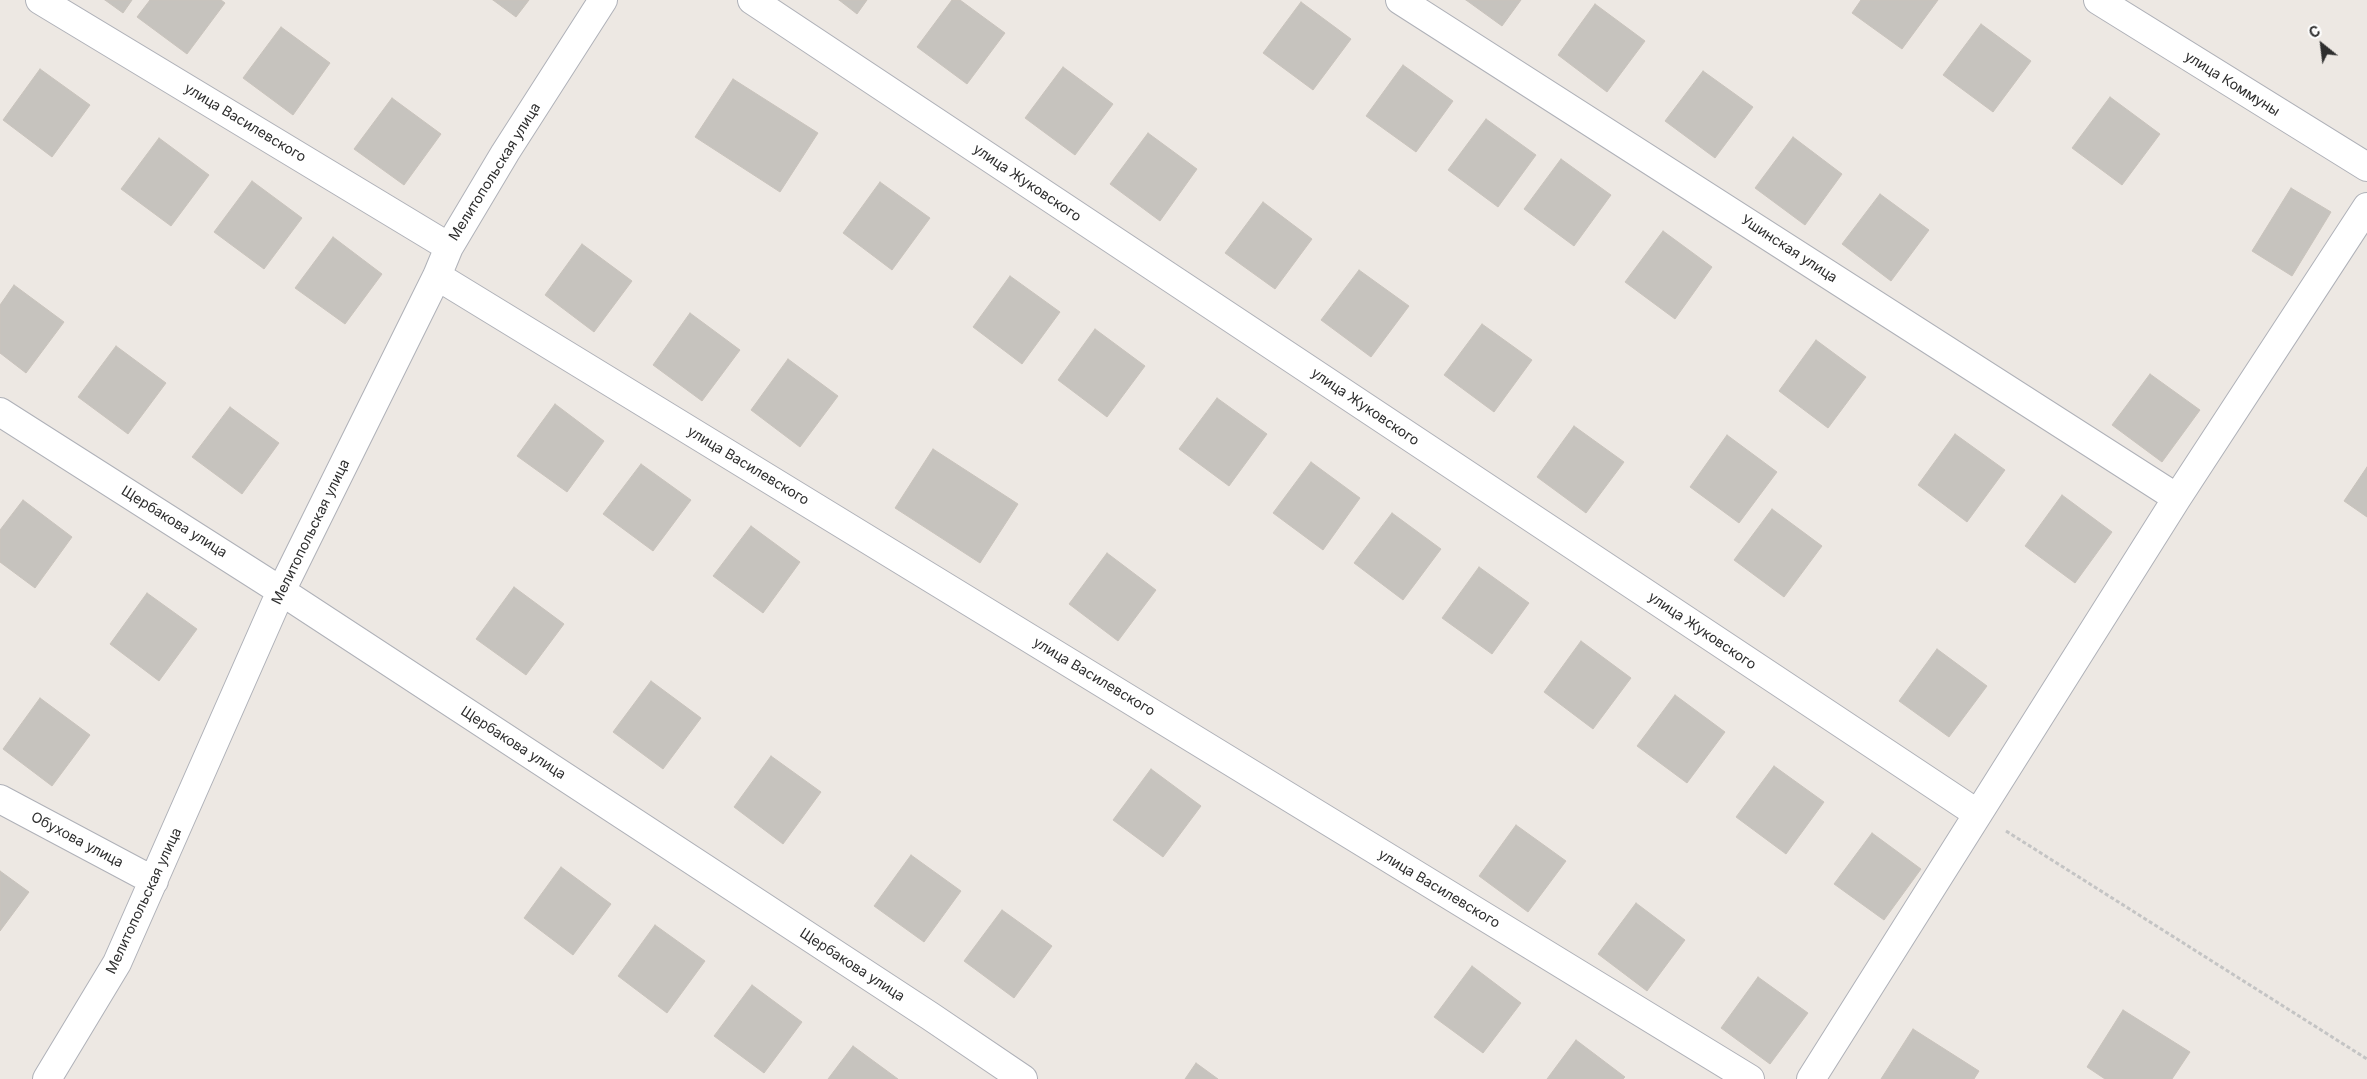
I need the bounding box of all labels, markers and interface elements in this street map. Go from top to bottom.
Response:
north arrow [2297,20,2347,70]
text: С [2306,22,2323,41]
street label: улица Коммуны [2181,48,2283,120]
street label: улица Василевского [181,80,309,166]
street label: Мелитопольская улица [446,100,544,244]
street label: улица Жуковского [970,141,1084,225]
street label: Ушинская улица [1738,212,1840,286]
street label: улица Жуковского [1308,365,1422,449]
street label: улица Василевского [684,423,812,509]
street label: Мелитопольская улица [269,457,353,607]
street label: Щербакова улица [118,483,230,561]
street label: улица Жуковского [1645,589,1759,673]
street label: улица Василевского [1030,634,1158,720]
street label: Щербакова улица [457,703,569,783]
street label: Обухова улица [28,809,126,871]
street label: Мелитопольская улица [103,825,185,977]
street label: улица Василевского [1375,846,1503,932]
street label: Щербакова улица [796,925,908,1005]

